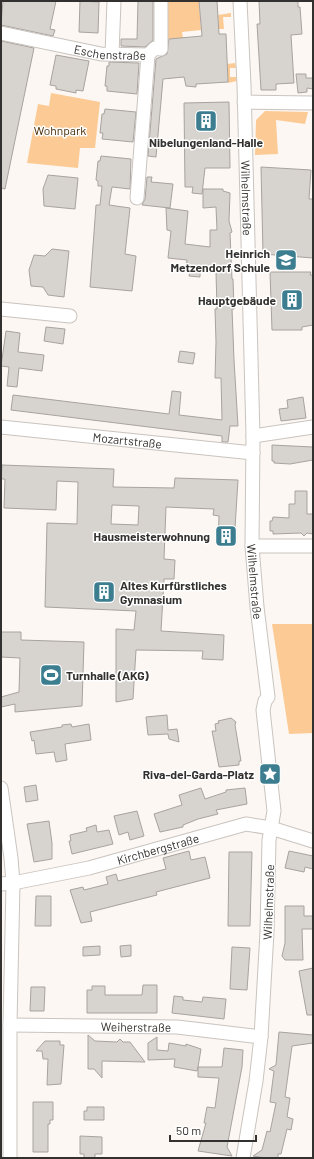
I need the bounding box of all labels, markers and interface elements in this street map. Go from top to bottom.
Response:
street label: Eschenstraße [73,42,146,62]
building icon: Nibelungenland-Halle [193,108,219,134]
park label: Wohnpark [34,123,86,137]
place label: Nibelungenland-Halle [149,135,263,149]
street label: Wilhelmstraße [239,160,255,236]
place label: Heinrich Metzendorf Schule [170,246,270,274]
school or university icon: Heinrich Metzendorf Schule [273,247,299,273]
building icon: Hauptgebäude [279,287,305,313]
place label: Hauptgebäude [198,293,276,307]
street label: Mozartstraße [92,430,163,451]
building icon: Hausmeisterwohnung [213,523,239,549]
place label: Hausmeisterwohnung [94,529,210,543]
street label: Wilhelmstraße [245,543,265,620]
place label: Altes Kurfürstliches Gymnasium [120,578,227,606]
building icon: Altes Kurfürstliches Gymnasium [91,579,117,605]
sports icon: Turnhalle (AKG) [38,662,64,688]
place label: Turnhalle (AKG) [66,668,150,682]
place icon: Riva-del-Garda-Platz [257,761,283,787]
place label: Riva-del-Garda-Platz [143,767,254,781]
street label: Kirchbergstraße [115,831,200,867]
street label: Wilhelmstraße [260,864,276,940]
street label: Weiherstraße [101,1019,171,1034]
scale bar [170,1117,256,1143]
text: 50 m [176,1123,201,1137]

